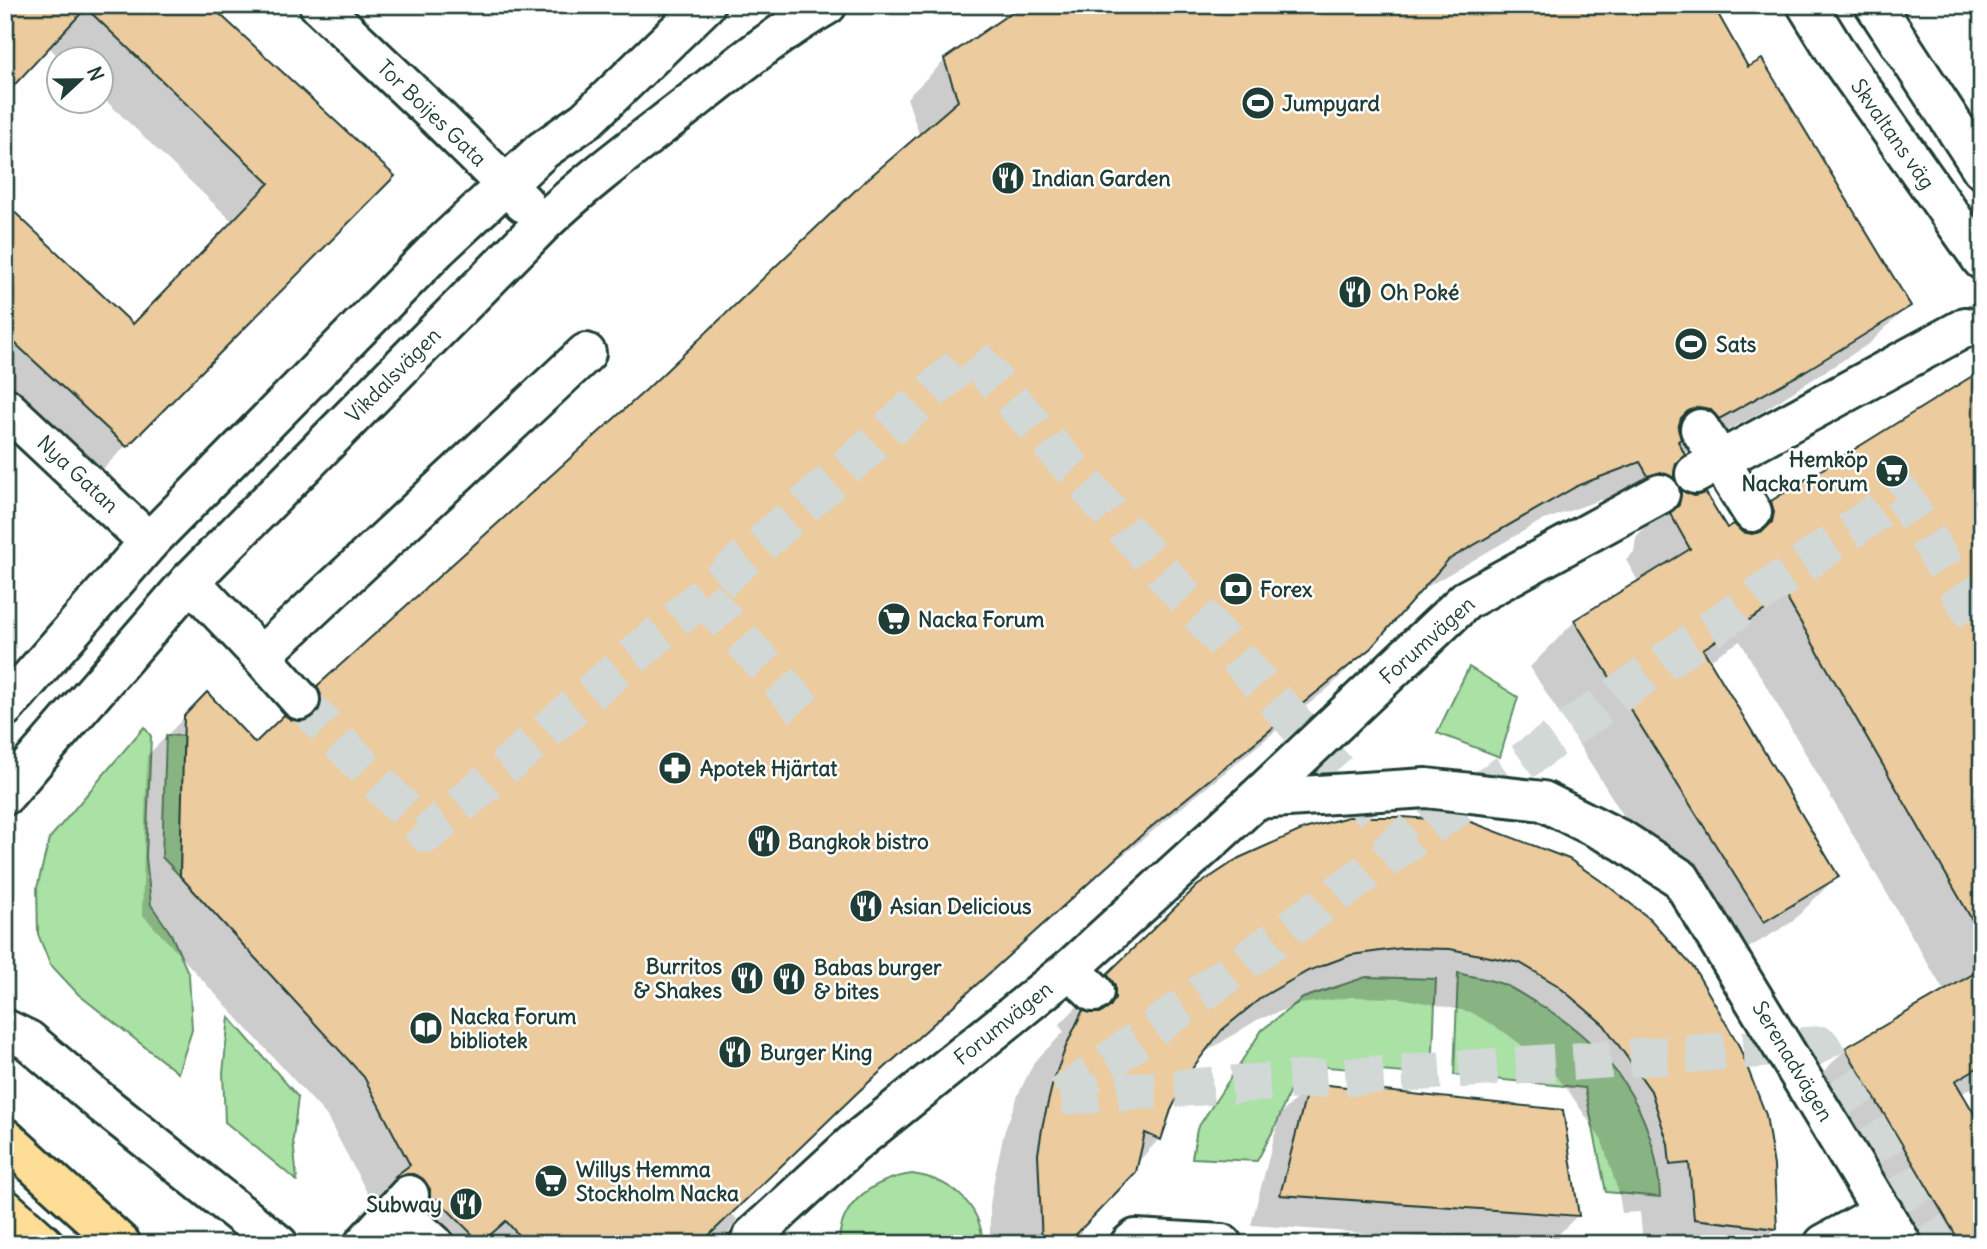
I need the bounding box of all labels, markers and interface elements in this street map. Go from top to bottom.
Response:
north arrow [46,46,116,116]
street label: Tor Boijes Gata [372,54,492,172]
text: N [82,63,109,84]
street label: Skvaltans väg [1845,74,1941,194]
sports icon: Jumpyard [1239,84,1277,122]
place label: Jumpyard [1282,90,1381,117]
restaurant icon: Indian Garden [989,159,1027,197]
place label: Indian Garden [1032,165,1171,192]
restaurant icon: Oh Poké [1336,273,1374,311]
place label: Oh Poké [1380,279,1459,306]
street label: Vikdalsvägen [340,322,446,428]
sports icon: Sats [1672,325,1710,363]
place label: Sats [1716,331,1757,358]
street label: Nya Gatan [32,429,124,519]
place label: Hemköp Nacka Forum [1742,446,1869,497]
supermarket icon: Hemköp Nacka Forum [1873,452,1911,490]
bank icon: Forex [1217,570,1255,608]
place label: Forex [1260,576,1313,603]
street label: Forumvägen [1374,590,1480,690]
supermarket icon: Nacka Forum [875,600,913,638]
place label: Nacka Forum [918,606,1045,633]
pharmacy icon: Apotek Hjärtat [656,749,694,787]
place label: Apotek Hjärtat [700,755,838,782]
restaurant icon: Bangkok bistro [745,822,783,860]
place label: Bangkok bistro [788,828,929,855]
restaurant icon: Asian Delicious [847,887,885,925]
place label: Asian Delicious [890,893,1032,920]
place label: Burritos & Shakes [634,953,722,1004]
place label: Babas burger & bites [814,954,942,1005]
restaurant icon: Burritos & Shakes [728,959,766,997]
restaurant icon: Babas burger & bites [770,960,808,998]
street label: Forumvägen [948,975,1058,1071]
street label: Serenadvägen [1746,996,1840,1126]
place label: Nacka Forum bibliotek [450,1003,577,1054]
library icon: Nacka Forum bibliotek [407,1009,445,1047]
restaurant icon: Burger King [716,1033,754,1071]
place label: Burger King [760,1039,873,1066]
place label: Willys Hemma Stockholm Nacka [576,1156,739,1207]
supermarket icon: Willys Hemma Stockholm Nacka [532,1162,570,1200]
restaurant icon: Subway [447,1185,485,1223]
place label: Subway [366,1191,442,1218]

